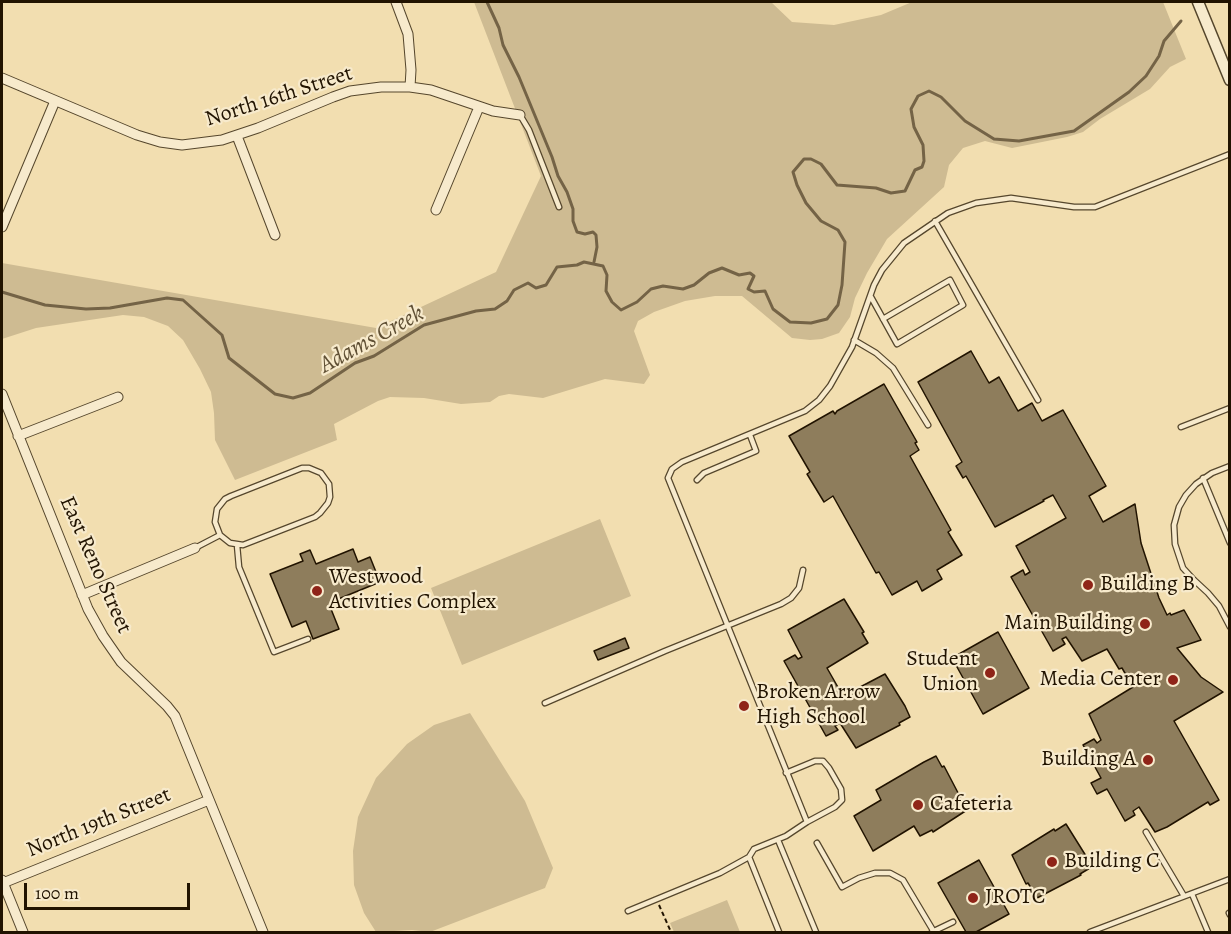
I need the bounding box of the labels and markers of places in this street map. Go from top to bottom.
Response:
place label: Westwood Activities Complex [329,565,496,616]
place label: Building B [1100,572,1195,598]
marker: Building B [1081,578,1095,592]
marker: Westwood Activities Complex [310,584,324,598]
place label: Main Building [1004,611,1133,637]
marker: Main Building [1138,617,1152,631]
place label: Student Union [906,647,978,698]
marker: Student Union [983,666,997,680]
place label: Media Center [1040,667,1161,693]
marker: Media Center [1166,673,1180,687]
place label: Broken Arrow High School [756,680,880,732]
marker: Broken Arrow High School [737,699,751,713]
place label: Building A [1041,747,1136,773]
marker: Building A [1141,753,1155,767]
place label: Cafeteria [930,792,1013,818]
marker: Cafeteria [911,798,925,812]
place label: Building C [1064,849,1160,875]
marker: Building C [1045,855,1059,869]
place label: JROTC [985,885,1046,911]
marker: JROTC [966,891,980,905]

